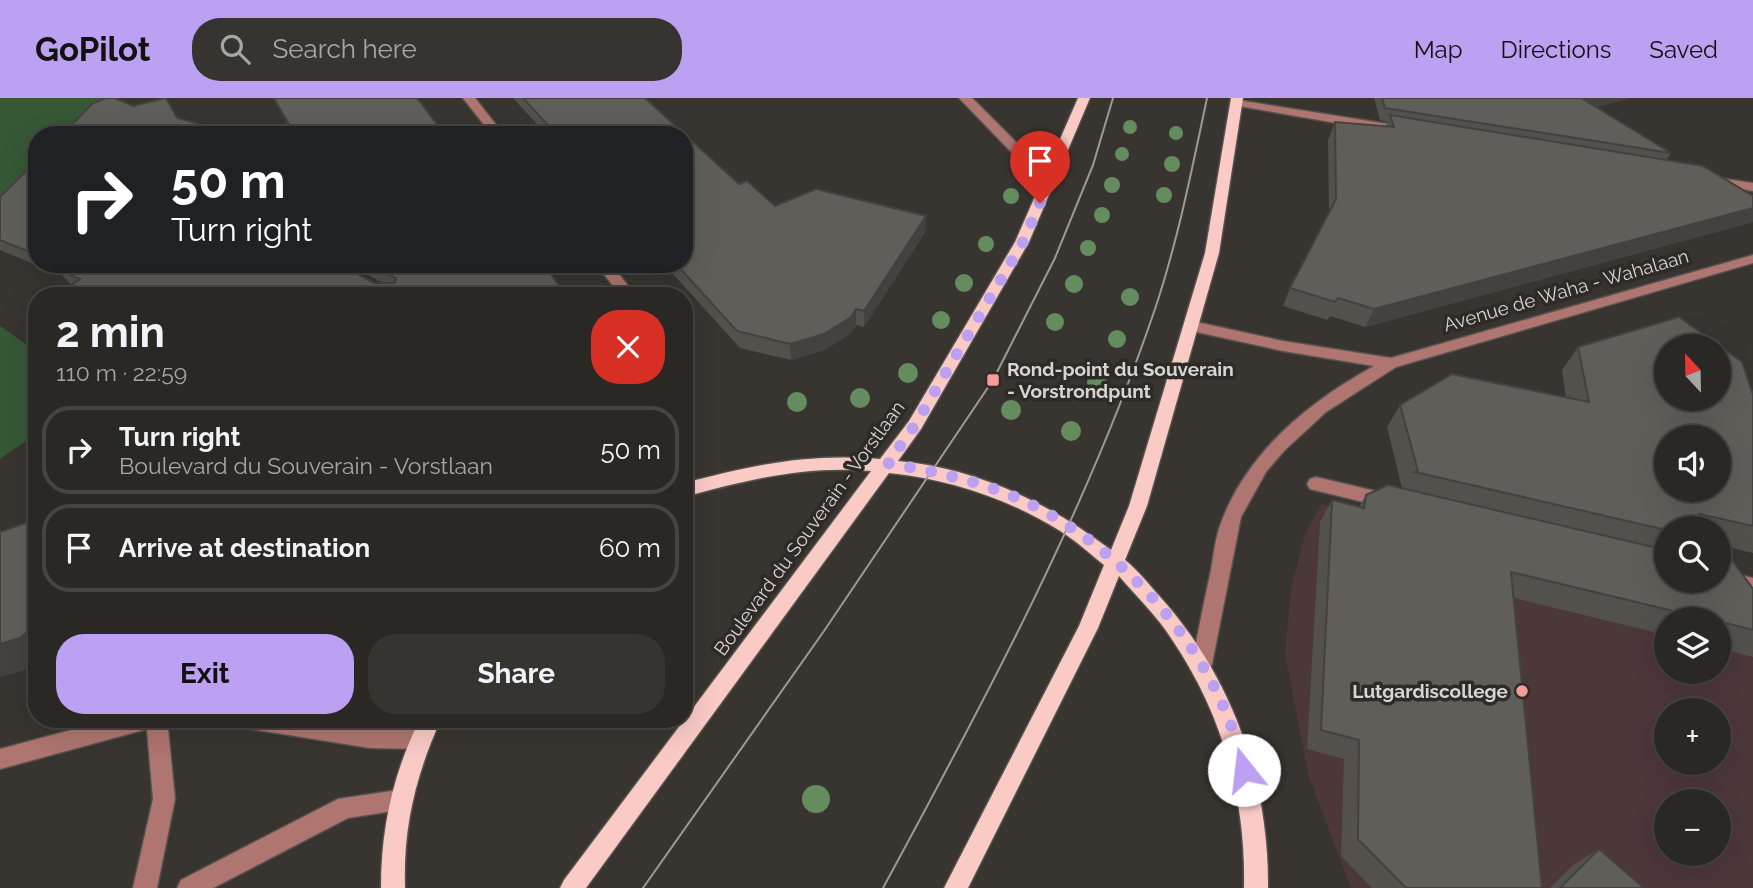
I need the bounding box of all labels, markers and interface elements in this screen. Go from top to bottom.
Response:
search box [192,18,682,81]
text: GoPilot [35,30,150,69]
icon: search [216,30,254,68]
text: Search here [272,34,417,64]
text: Map [1414,35,1463,64]
text: Directions [1501,35,1611,64]
text: Saved [1649,35,1718,64]
pin [1010,131,1070,203]
icon: arrive [1021,142,1059,180]
text: 50 m [171,152,286,209]
icon: right [56,154,147,245]
text: Turn right [171,211,312,248]
street label: Avenue de Waha - Wahalaan [1441,244,1691,336]
text: 2 min [56,308,165,357]
button: close [591,310,665,384]
north arrow [1654,334,1731,411]
map controls [1654,334,1731,866]
place label: Rond-point du Souverain - Vorstrondpunt [1007,358,1234,402]
text: 110 m · 22:59 [56,359,187,386]
marker: Rond-point du Souverain - Vorstrondpunt [985,372,1001,388]
street label: Boulevard du Souverain - Vorstlaan [709,397,909,659]
text: Turn right [119,422,240,452]
button: sound [1654,425,1731,502]
icon: right [60,431,98,469]
text: 50 m [600,435,661,465]
text: Boulevard du Souverain - Vorstlaan [119,452,493,479]
button: search [1654,516,1731,593]
icon: arrive [60,529,98,567]
text: Arrive at destination [119,533,370,563]
text: 60 m [599,533,661,563]
button: layers [1654,607,1731,684]
button: Exit [56,634,354,714]
button: Share [368,634,665,714]
place label: Lutgardiscollege [1352,680,1508,702]
marker: Lutgardiscollege [1514,683,1530,699]
button: + [1654,698,1731,775]
position arrow [1207,733,1281,807]
button: − [1654,789,1731,866]

